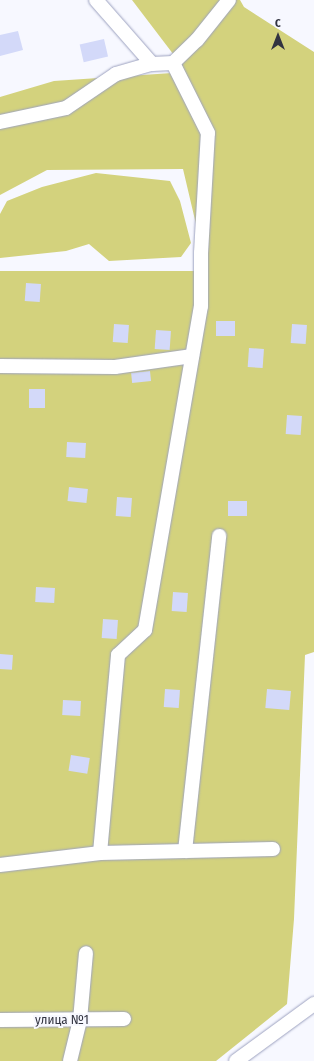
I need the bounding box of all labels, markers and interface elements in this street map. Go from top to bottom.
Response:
north arrow [258,16,298,56]
text: С [275,17,281,30]
street label: улица №1 [35,1012,89,1028]

